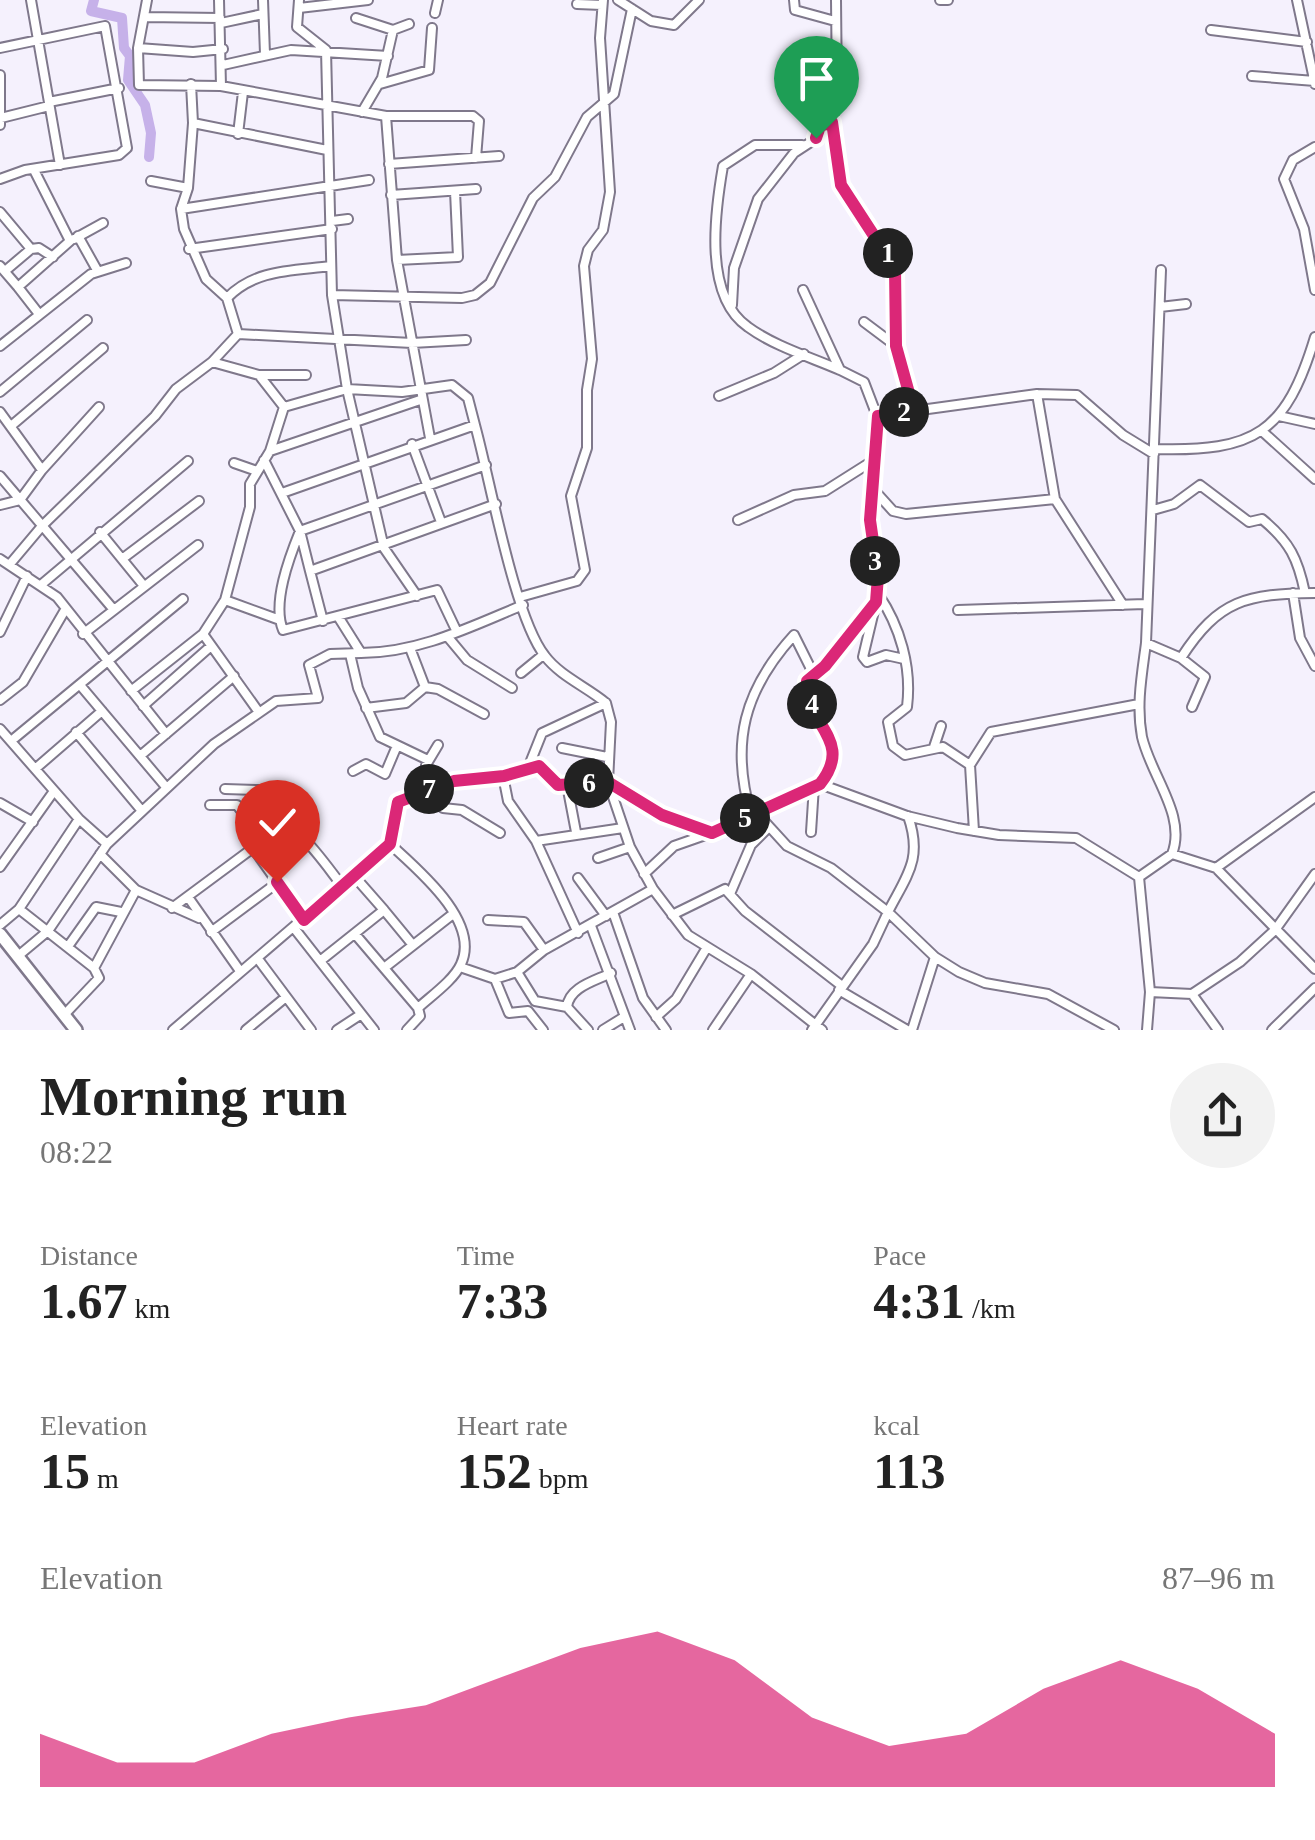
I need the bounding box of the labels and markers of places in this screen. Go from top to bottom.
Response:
pin [774,36,859,139]
pin: 1 [863,228,913,278]
pin: 2 [879,387,929,437]
pin: 3 [850,536,900,586]
pin: 4 [787,679,837,729]
pin: 6 [564,758,614,808]
pin: 7 [404,764,454,814]
pin [235,780,320,883]
pin: 5 [720,793,770,843]

